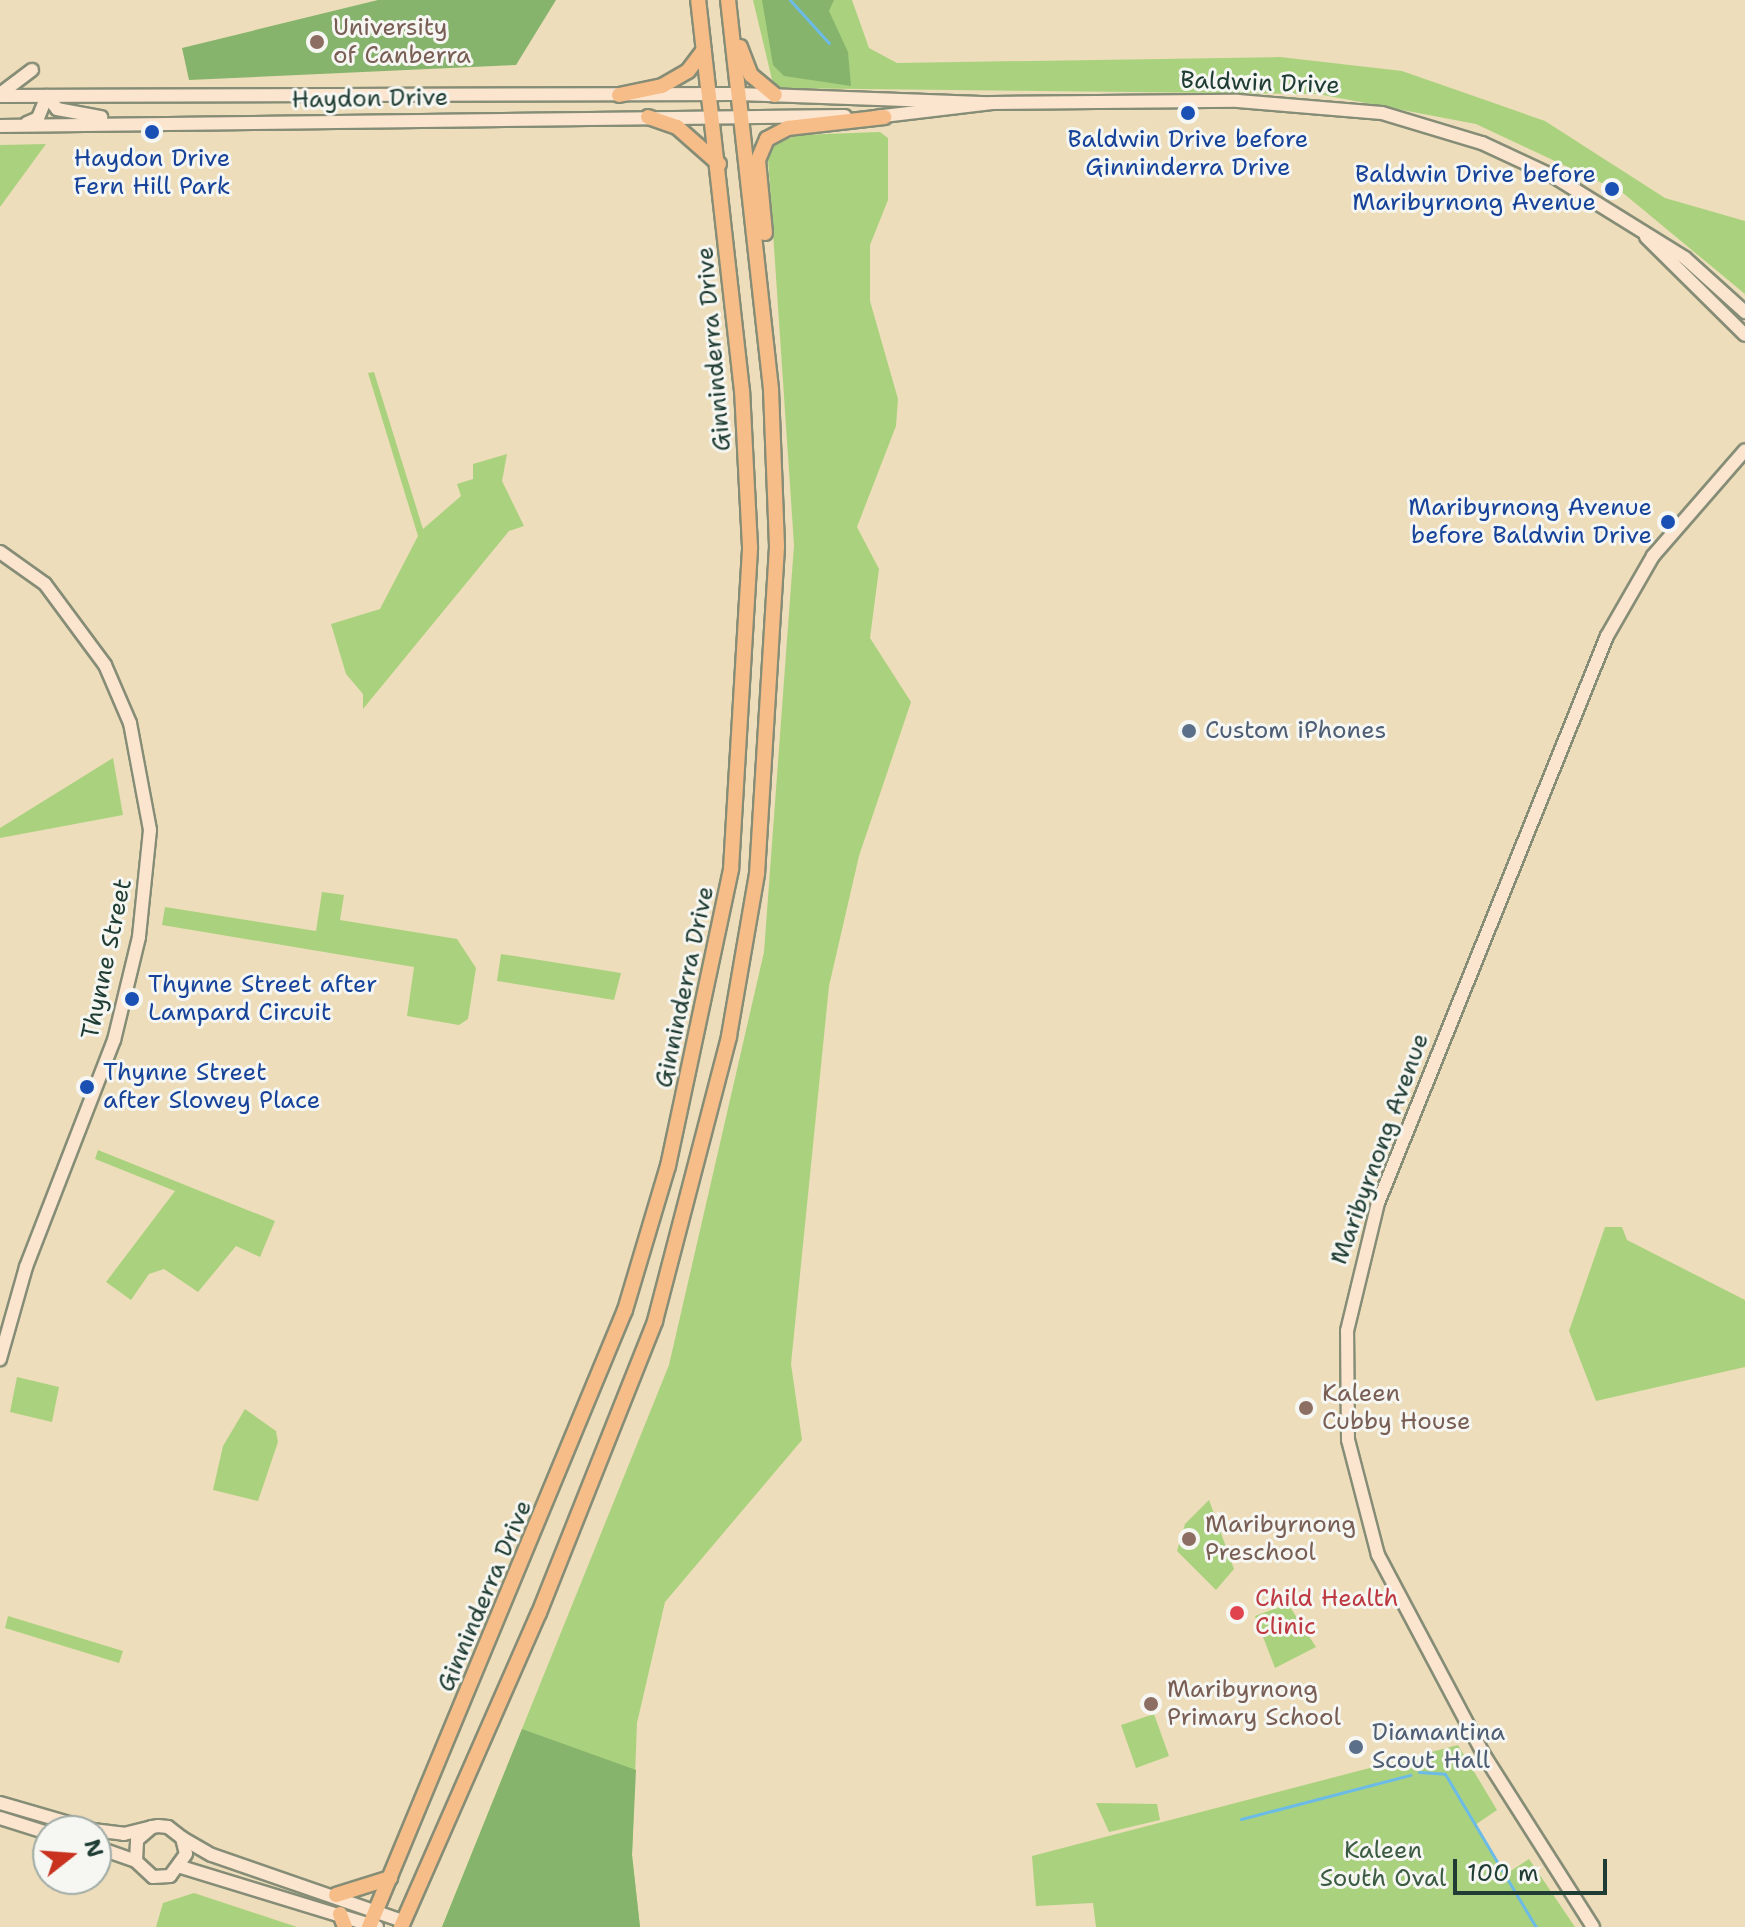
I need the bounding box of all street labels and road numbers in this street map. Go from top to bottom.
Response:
street label: Baldwin Drive [1180,66,1340,100]
street label: Haydon Drive [291,83,449,115]
street label: Ginninderra Drive [691,245,737,453]
street label: Thynne Street [76,876,138,1042]
street label: Ginninderra Drive [650,884,720,1090]
street label: Maribyrnong Avenue [1325,1030,1435,1268]
street label: Ginninderra Drive [432,1496,538,1696]

